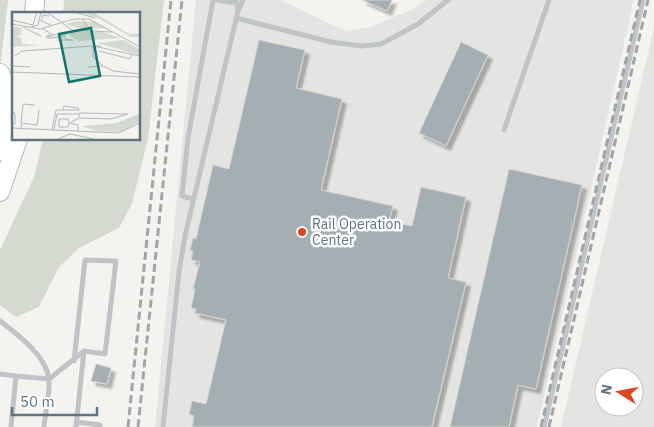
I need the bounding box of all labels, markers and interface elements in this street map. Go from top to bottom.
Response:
inset map [12,12,140,140]
place label: Rail Operation Center [312,215,401,249]
marker: Rail Operation Center [296,226,308,238]
north arrow [594,367,644,417]
text: N [596,383,616,396]
scale bar [12,384,98,416]
text: 50 m [20,392,55,411]

